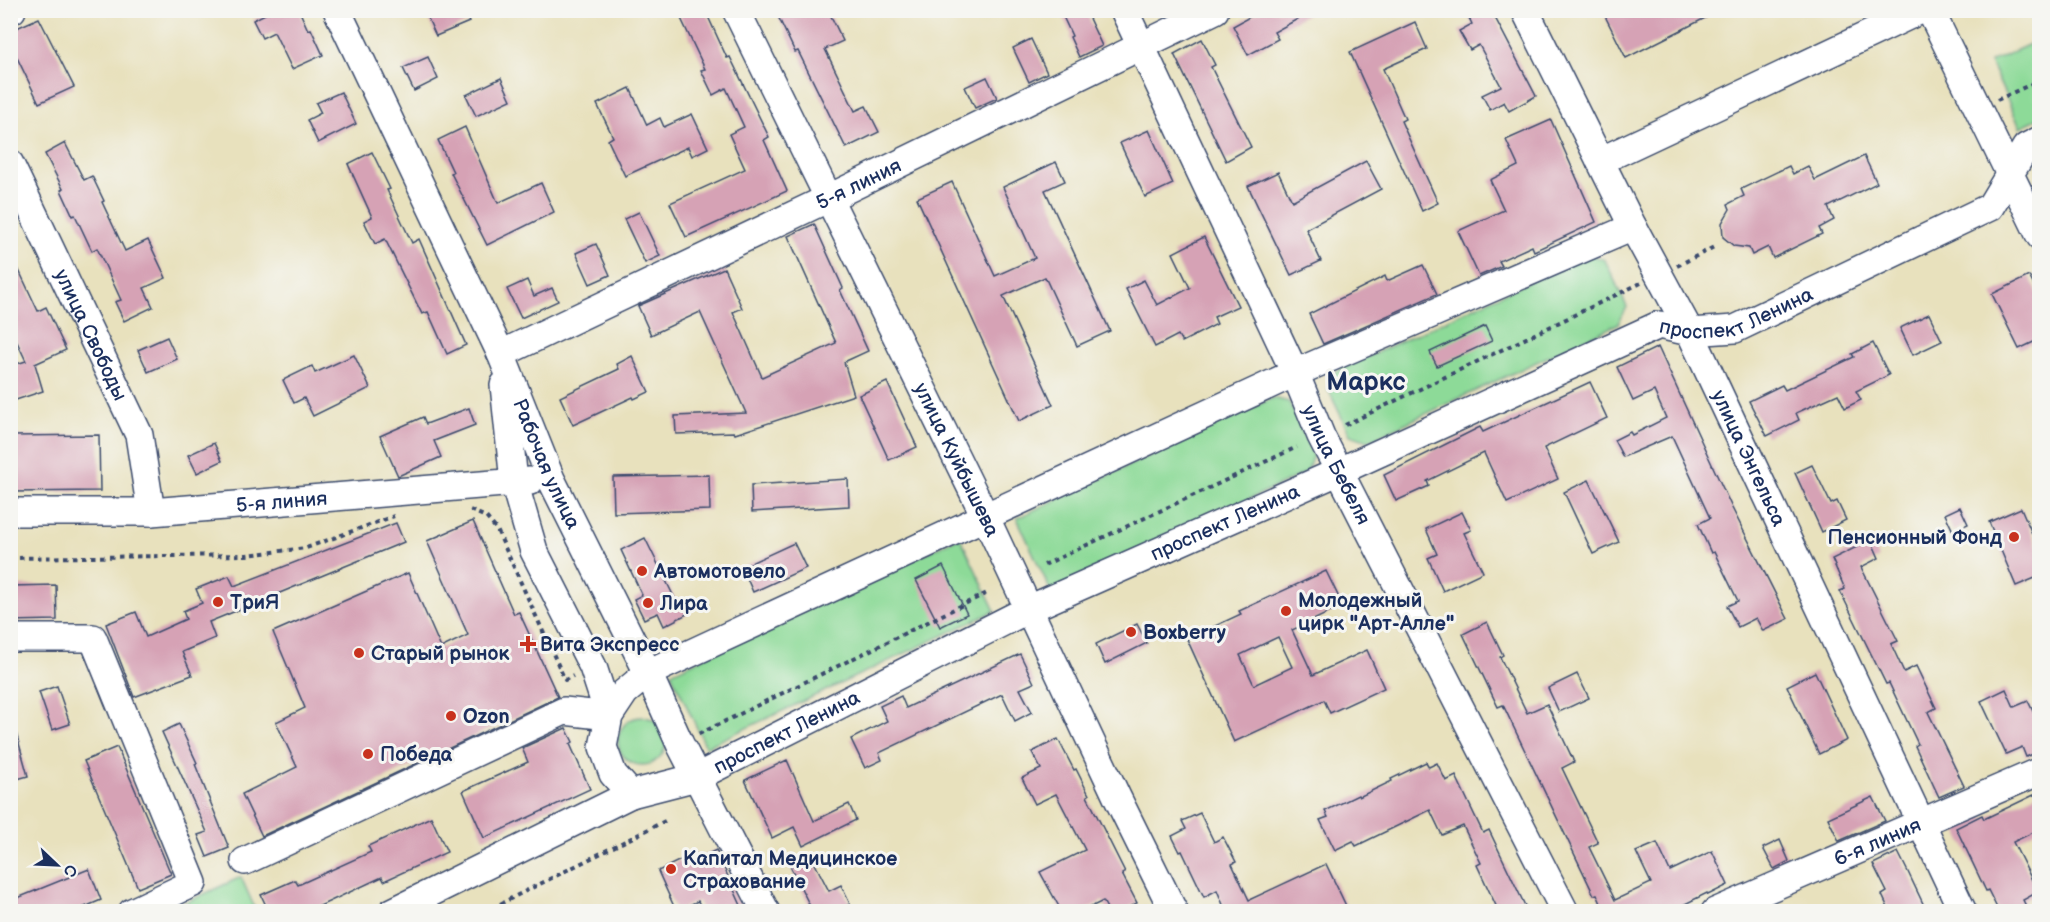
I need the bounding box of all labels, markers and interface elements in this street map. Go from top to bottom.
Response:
street label: 5-я линия [813,154,905,215]
street label: улица Свободы [49,266,132,405]
street label: проспект Ленина [1657,282,1817,345]
district label: Маркс [1326,367,1406,398]
street label: улица Куйбышева [908,379,1004,541]
street label: улица Энгельса [1706,386,1791,530]
street label: Рабочая улица [507,395,585,534]
street label: улица Бебеля [1297,402,1375,529]
street label: проспект Ленина [1147,479,1304,567]
street label: 5-я линия [235,487,328,518]
place label: Пенсионный Фонд [1827,526,2002,550]
marker: Пенсионный Фонд [2007,530,2021,544]
place label: Автомотовело [653,560,786,584]
marker: Автомотовело [635,564,649,578]
place label: Молодежный цирк "Арт-Алле" [1298,589,1454,636]
place label: ТриЯ [230,591,279,615]
place label: Лира [659,592,708,616]
marker: ТриЯ [211,595,225,609]
marker: Лира [641,596,655,610]
marker: Молодежный цирк "Арт-Алле" [1279,604,1293,618]
place label: Boxberry [1143,621,1227,645]
marker: Boxberry [1124,625,1138,639]
place label: Вита Экспресс [540,633,679,657]
marker: Вита Экспресс [521,637,535,651]
place label: Старый рынок [371,642,509,666]
marker: Старый рынок [352,646,366,660]
street label: проспект Ленина [710,686,864,780]
place label: Ozon [463,705,510,729]
marker: Ozon [444,709,458,723]
place label: Победа [380,743,453,767]
marker: Победа [361,747,375,761]
street label: 6-я линия [1831,813,1925,872]
north arrow [27,835,87,895]
place label: Капитал Медицинское Страхование [683,847,897,894]
text: С [59,861,80,879]
marker: Капитал Медицинское Страхование [664,862,678,876]

